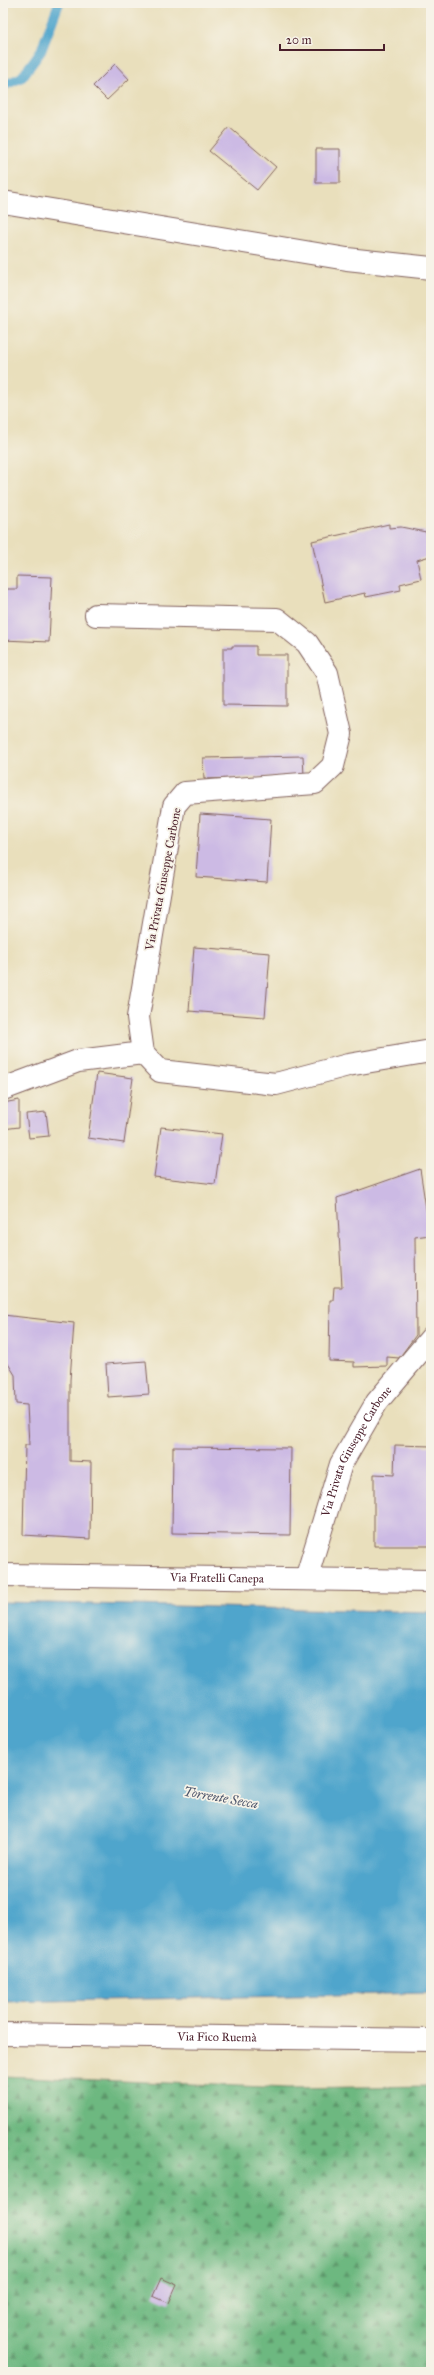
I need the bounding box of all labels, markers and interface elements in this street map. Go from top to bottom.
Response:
scale bar [280,26,384,52]
text: 20 m [286,33,312,47]
street label: Via Privata Giuseppe Carbone [142,806,184,952]
street label: Via Privata Giuseppe Carbone [318,1383,394,1519]
street label: Via Fratelli Canepa [169,1570,265,1586]
water label: Torrente Secca [182,1784,259,1812]
street label: Via Fico Ruemà [176,2029,258,2045]

